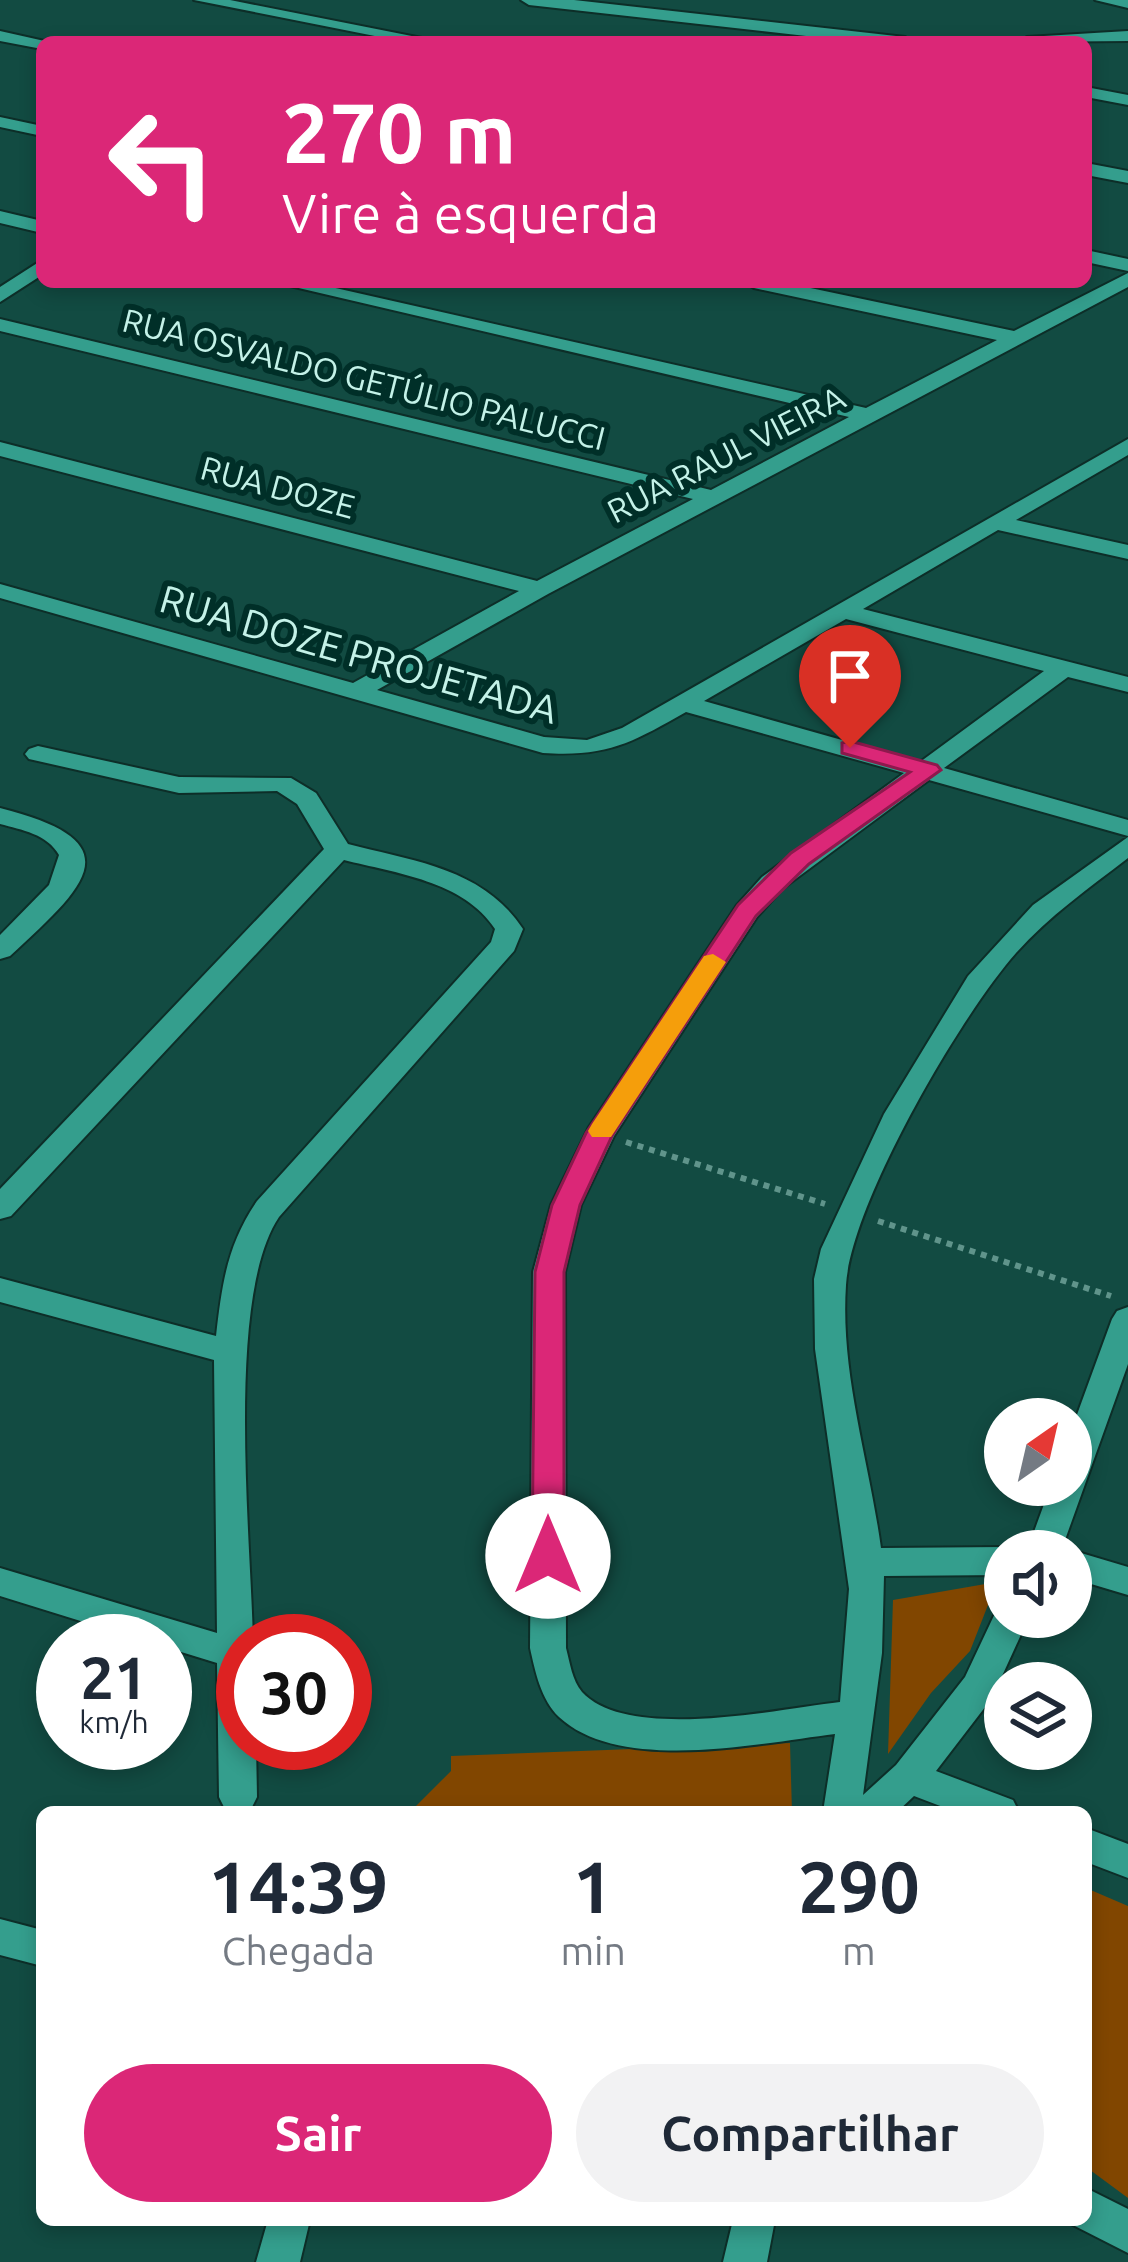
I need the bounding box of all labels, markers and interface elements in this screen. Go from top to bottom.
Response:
icon: left [84,84,240,240]
text: 270 m [282,85,516,179]
text: Vire à esquerda [282,183,659,243]
street label: RUA OSVALDO GETÚLIO PALUCCI [119,299,610,456]
street label: RUA RAUL VIEIRA [601,378,851,529]
street label: RUA DOZE [197,448,359,525]
street label: RUA DOZE PROJETADA [155,576,563,731]
pin [799,625,901,748]
icon: arrive [817,643,883,709]
north arrow [984,1398,1092,1506]
map controls [984,1398,1092,1770]
position arrow [485,1493,611,1619]
button: sound [984,1530,1092,1638]
speed limit sign: 30 [216,1614,372,1770]
text: 21 [80,1643,148,1710]
button: layers [984,1662,1092,1770]
text: km/h [79,1705,149,1739]
text: 14:39 [208,1846,388,1927]
text: 1 [573,1846,613,1927]
text: 290 [798,1846,920,1927]
text: Chegada [222,1929,375,1972]
text: min [560,1929,626,1972]
text: m [842,1929,876,1972]
button: Sair [84,2064,552,2202]
button: Compartilhar [576,2064,1044,2202]

